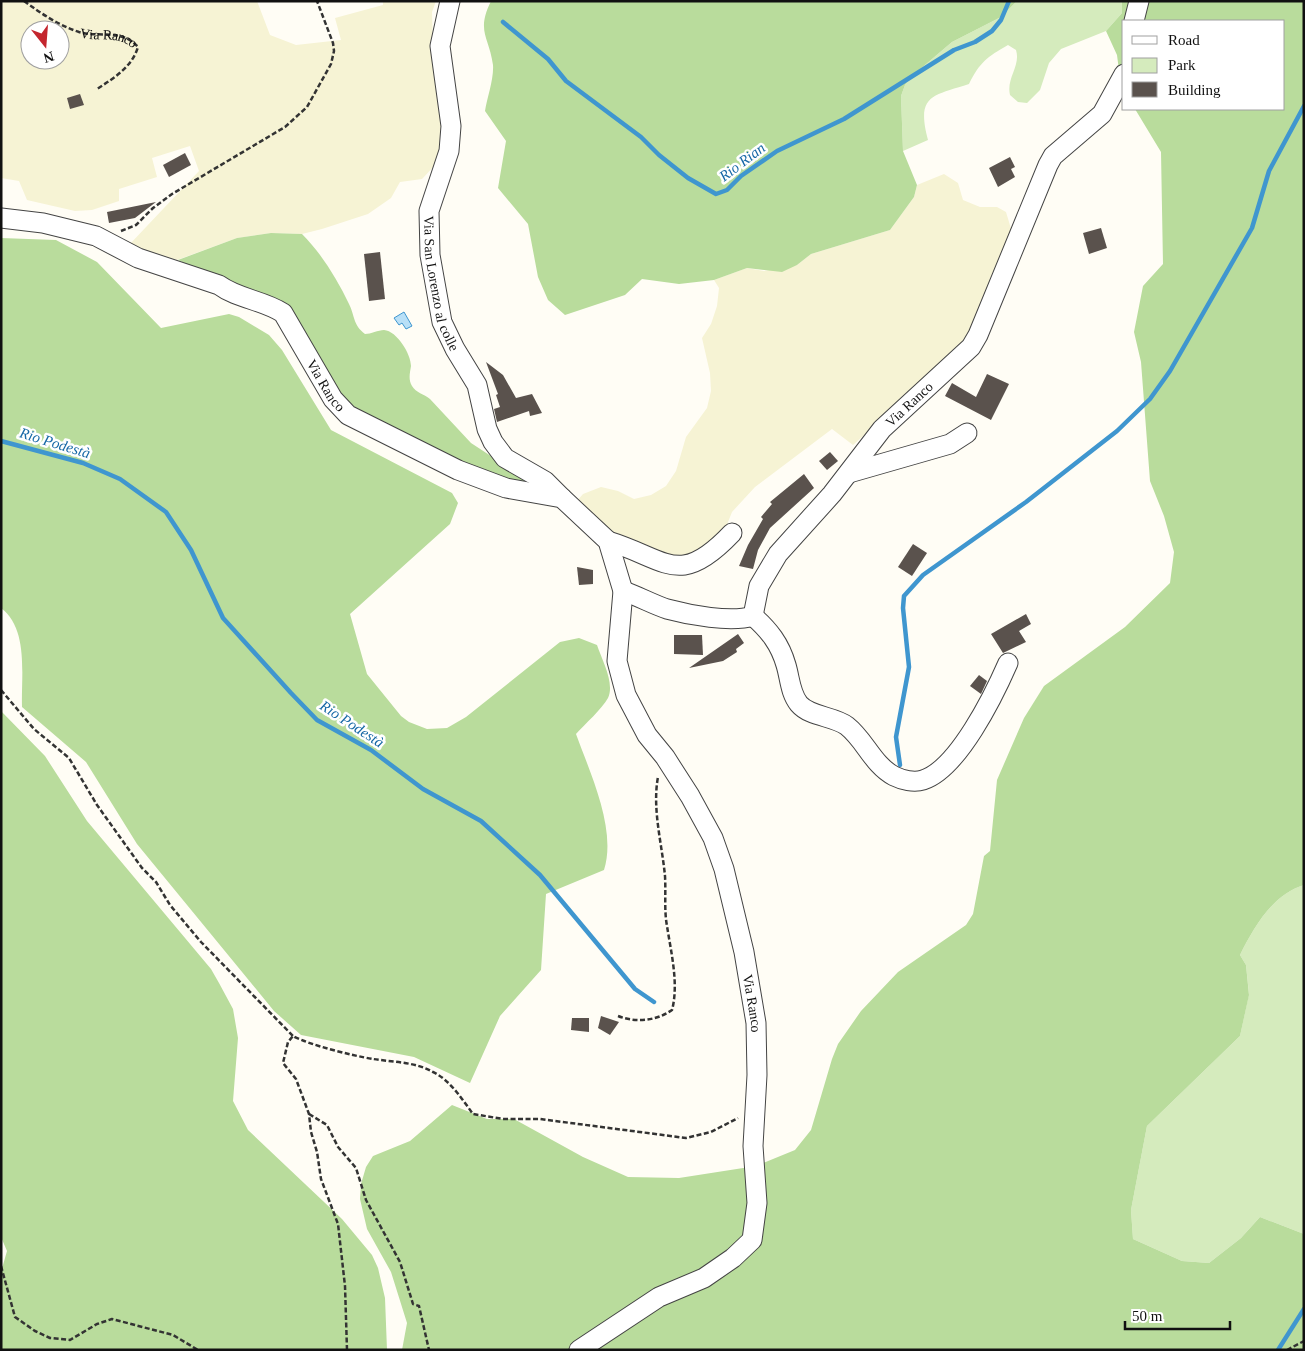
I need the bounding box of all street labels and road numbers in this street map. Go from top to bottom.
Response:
street label: Via Ranco [79,25,141,51]
street label: Via San Lorenzo al colle [422,215,462,353]
street label: Via Ranco [304,357,348,414]
street label: Via Ranco [882,379,936,429]
street label: Via Ranco [740,973,764,1032]

